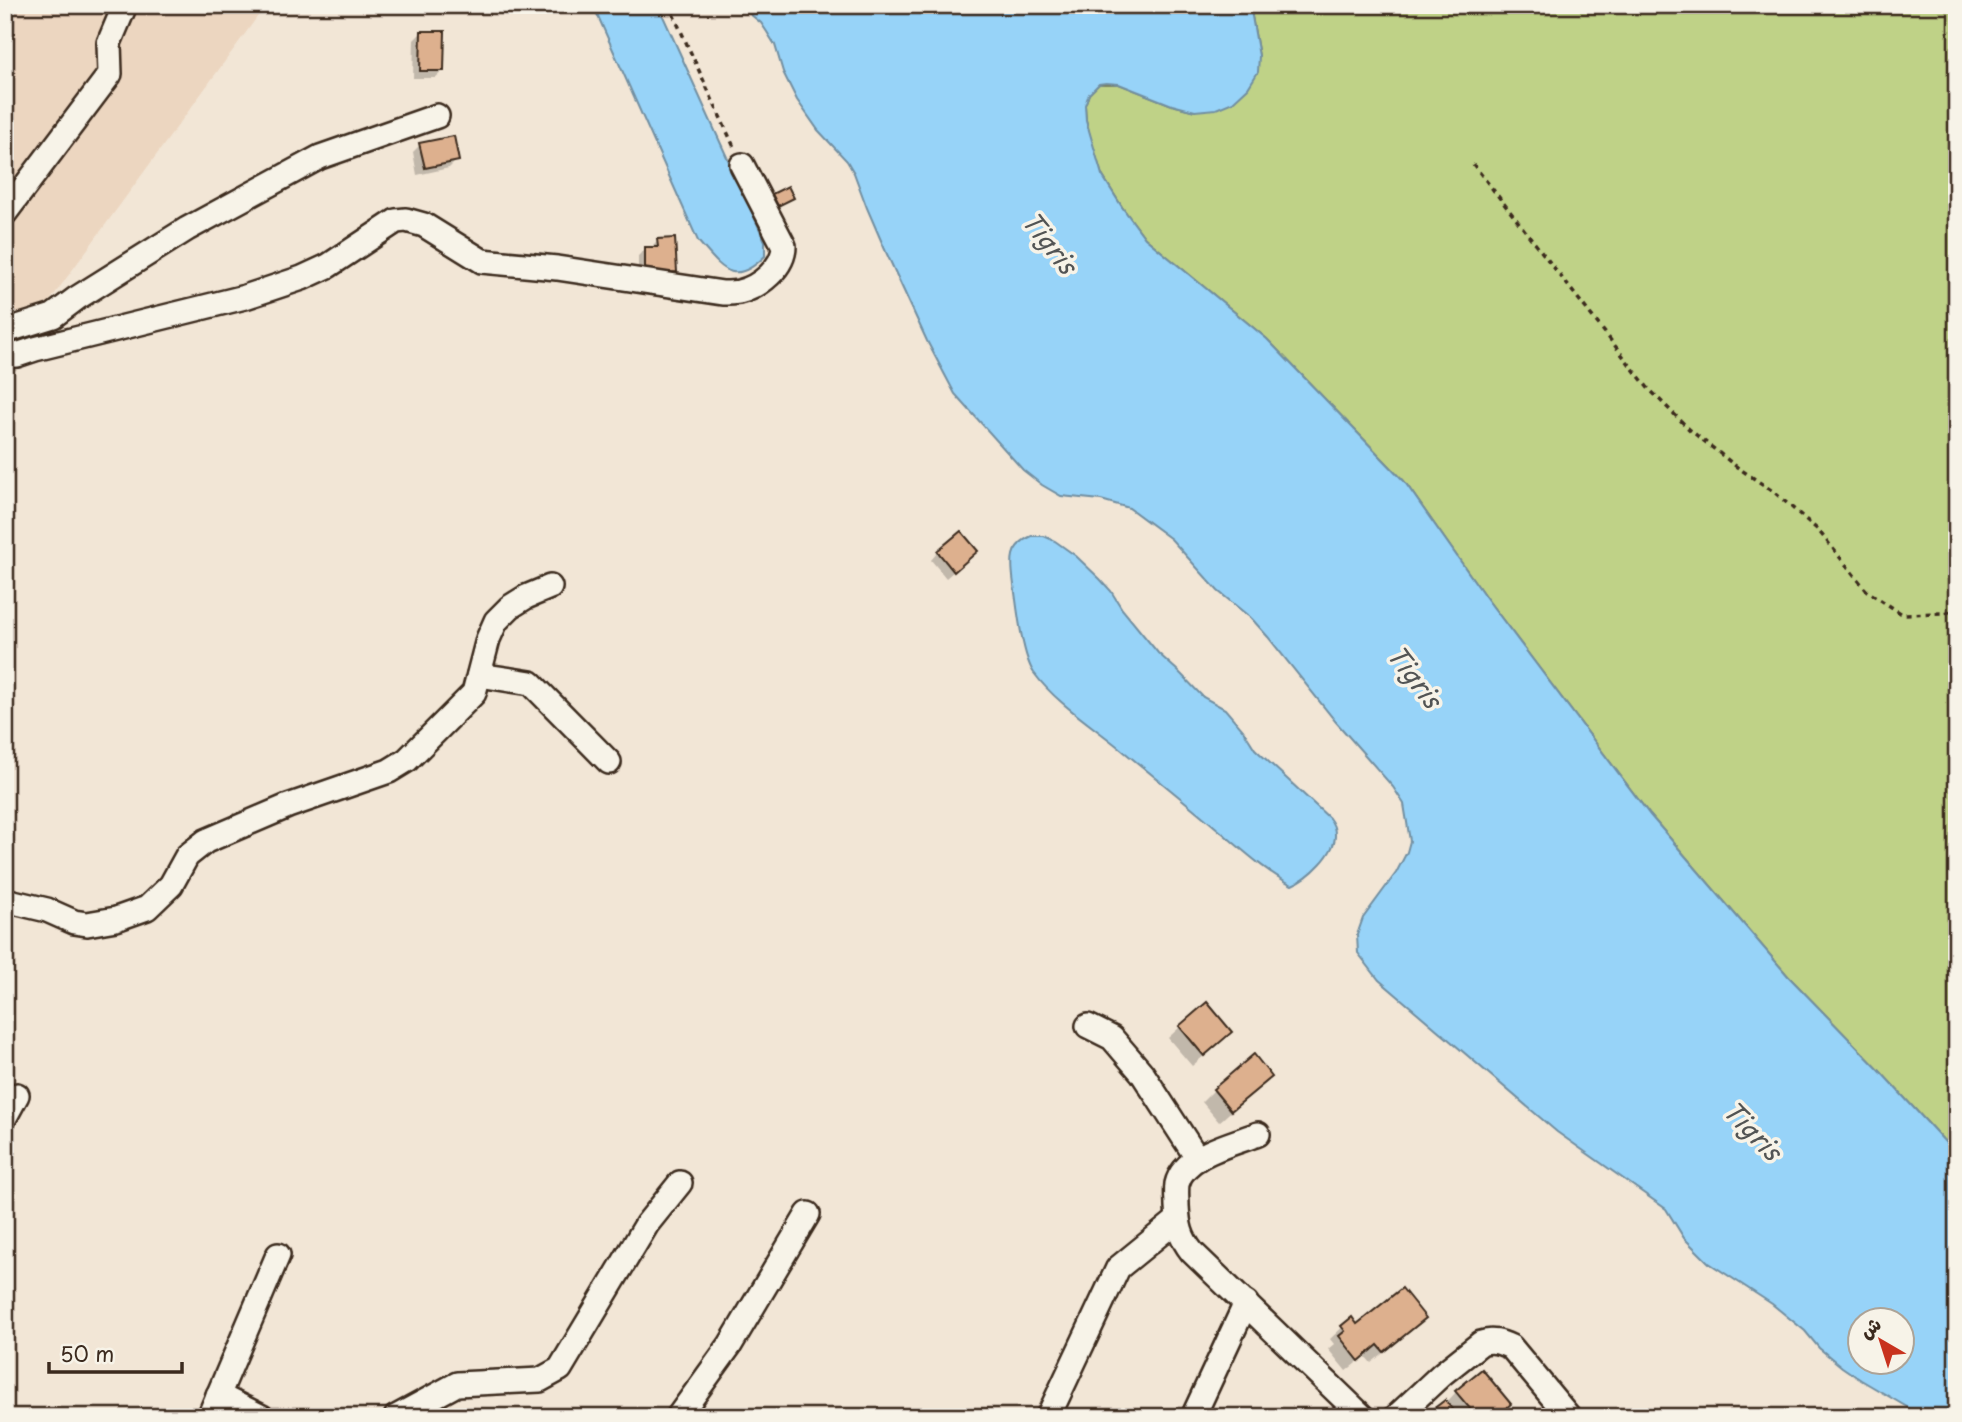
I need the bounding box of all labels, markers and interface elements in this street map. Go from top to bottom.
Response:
water label: Tigris [1013,203,1088,283]
water label: Tigris [1379,636,1453,717]
water label: Tigris [1715,1091,1793,1170]
north arrow [1846,1306,1916,1376]
text: ش [1853,1309,1887,1344]
scale bar [49,1331,182,1375]
text: 50 m [60,1337,114,1369]

